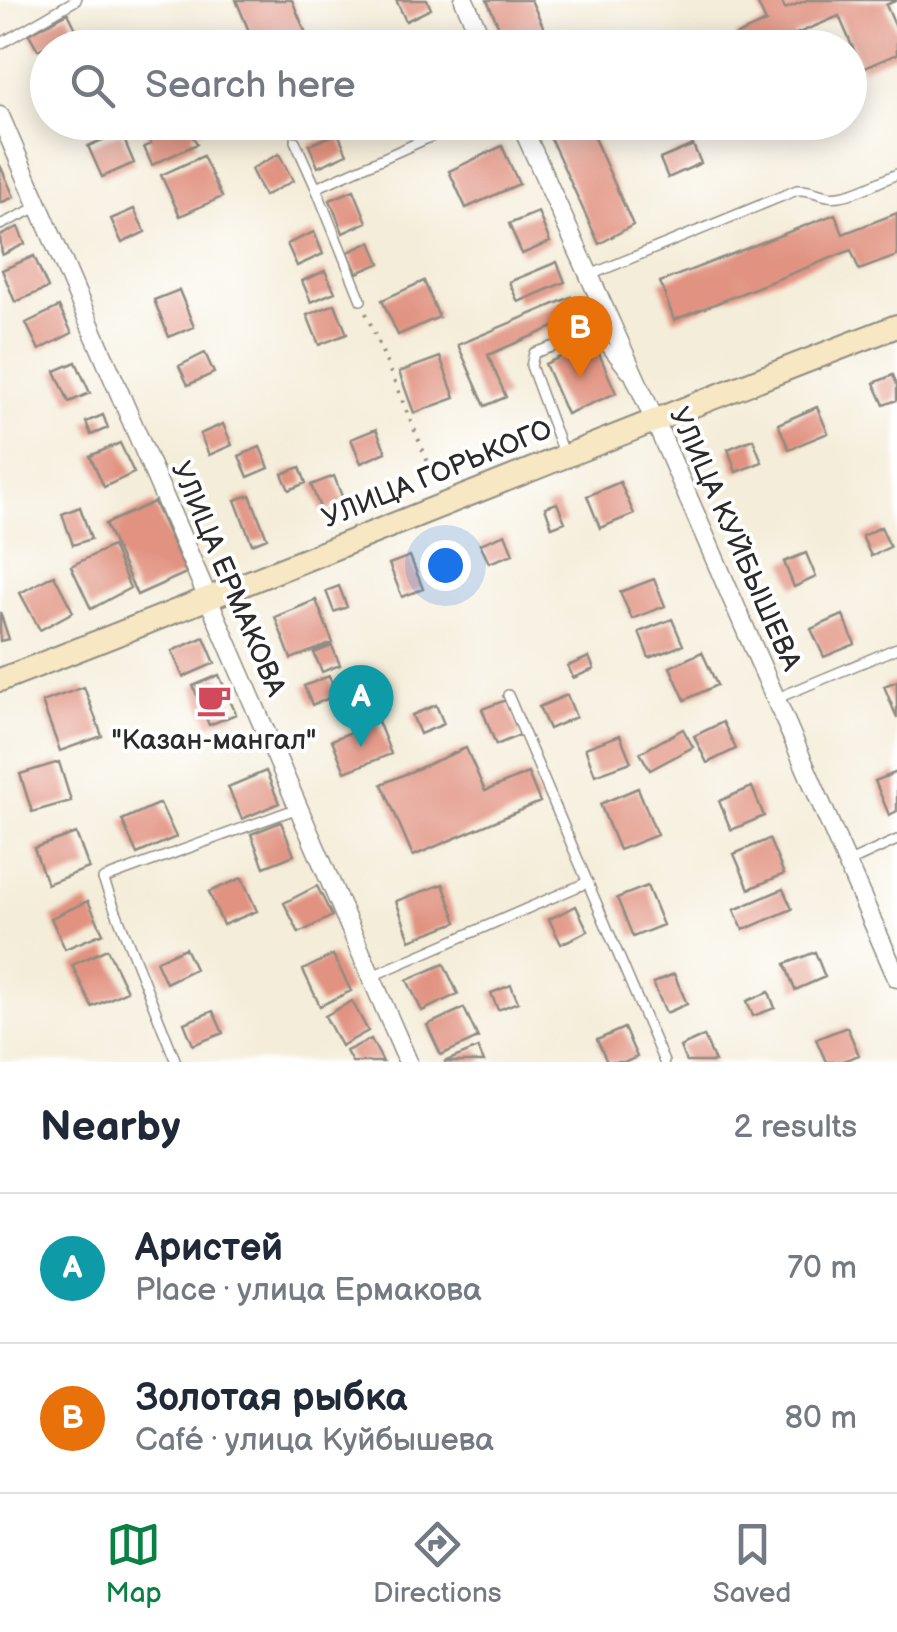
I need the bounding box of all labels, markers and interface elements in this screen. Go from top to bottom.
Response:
search box [30,30,867,140]
icon: search [65,58,120,113]
text: Search here [145,63,356,108]
pin: B [548,296,612,378]
street label: УЛИЦА КУЙБЫШЕВА [662,402,808,677]
street label: УЛИЦА ГОРЬКОГО [317,413,557,535]
street label: УЛИЦА ЕРМАКОВА [164,457,293,702]
your location [420,540,471,591]
pin: A [328,664,394,747]
cafe icon: "Казан-мангал" [195,681,233,719]
place label: "Казан-мангал" [111,724,317,757]
text: Nearby [40,1102,180,1153]
text: 2 results [733,1108,857,1147]
text: Аристей [135,1226,283,1271]
text: A [63,1249,82,1288]
text: 70 m [787,1249,857,1288]
text: Place · улица Ермакова [135,1271,482,1310]
text: Золотая рыбка [135,1376,407,1421]
text: B [61,1399,84,1438]
text: 80 m [784,1399,857,1438]
text: Café · улица Куйбышева [135,1421,494,1460]
tab: Map [106,1517,162,1610]
tab: Directions [373,1517,502,1610]
tab: Saved [713,1517,791,1610]

